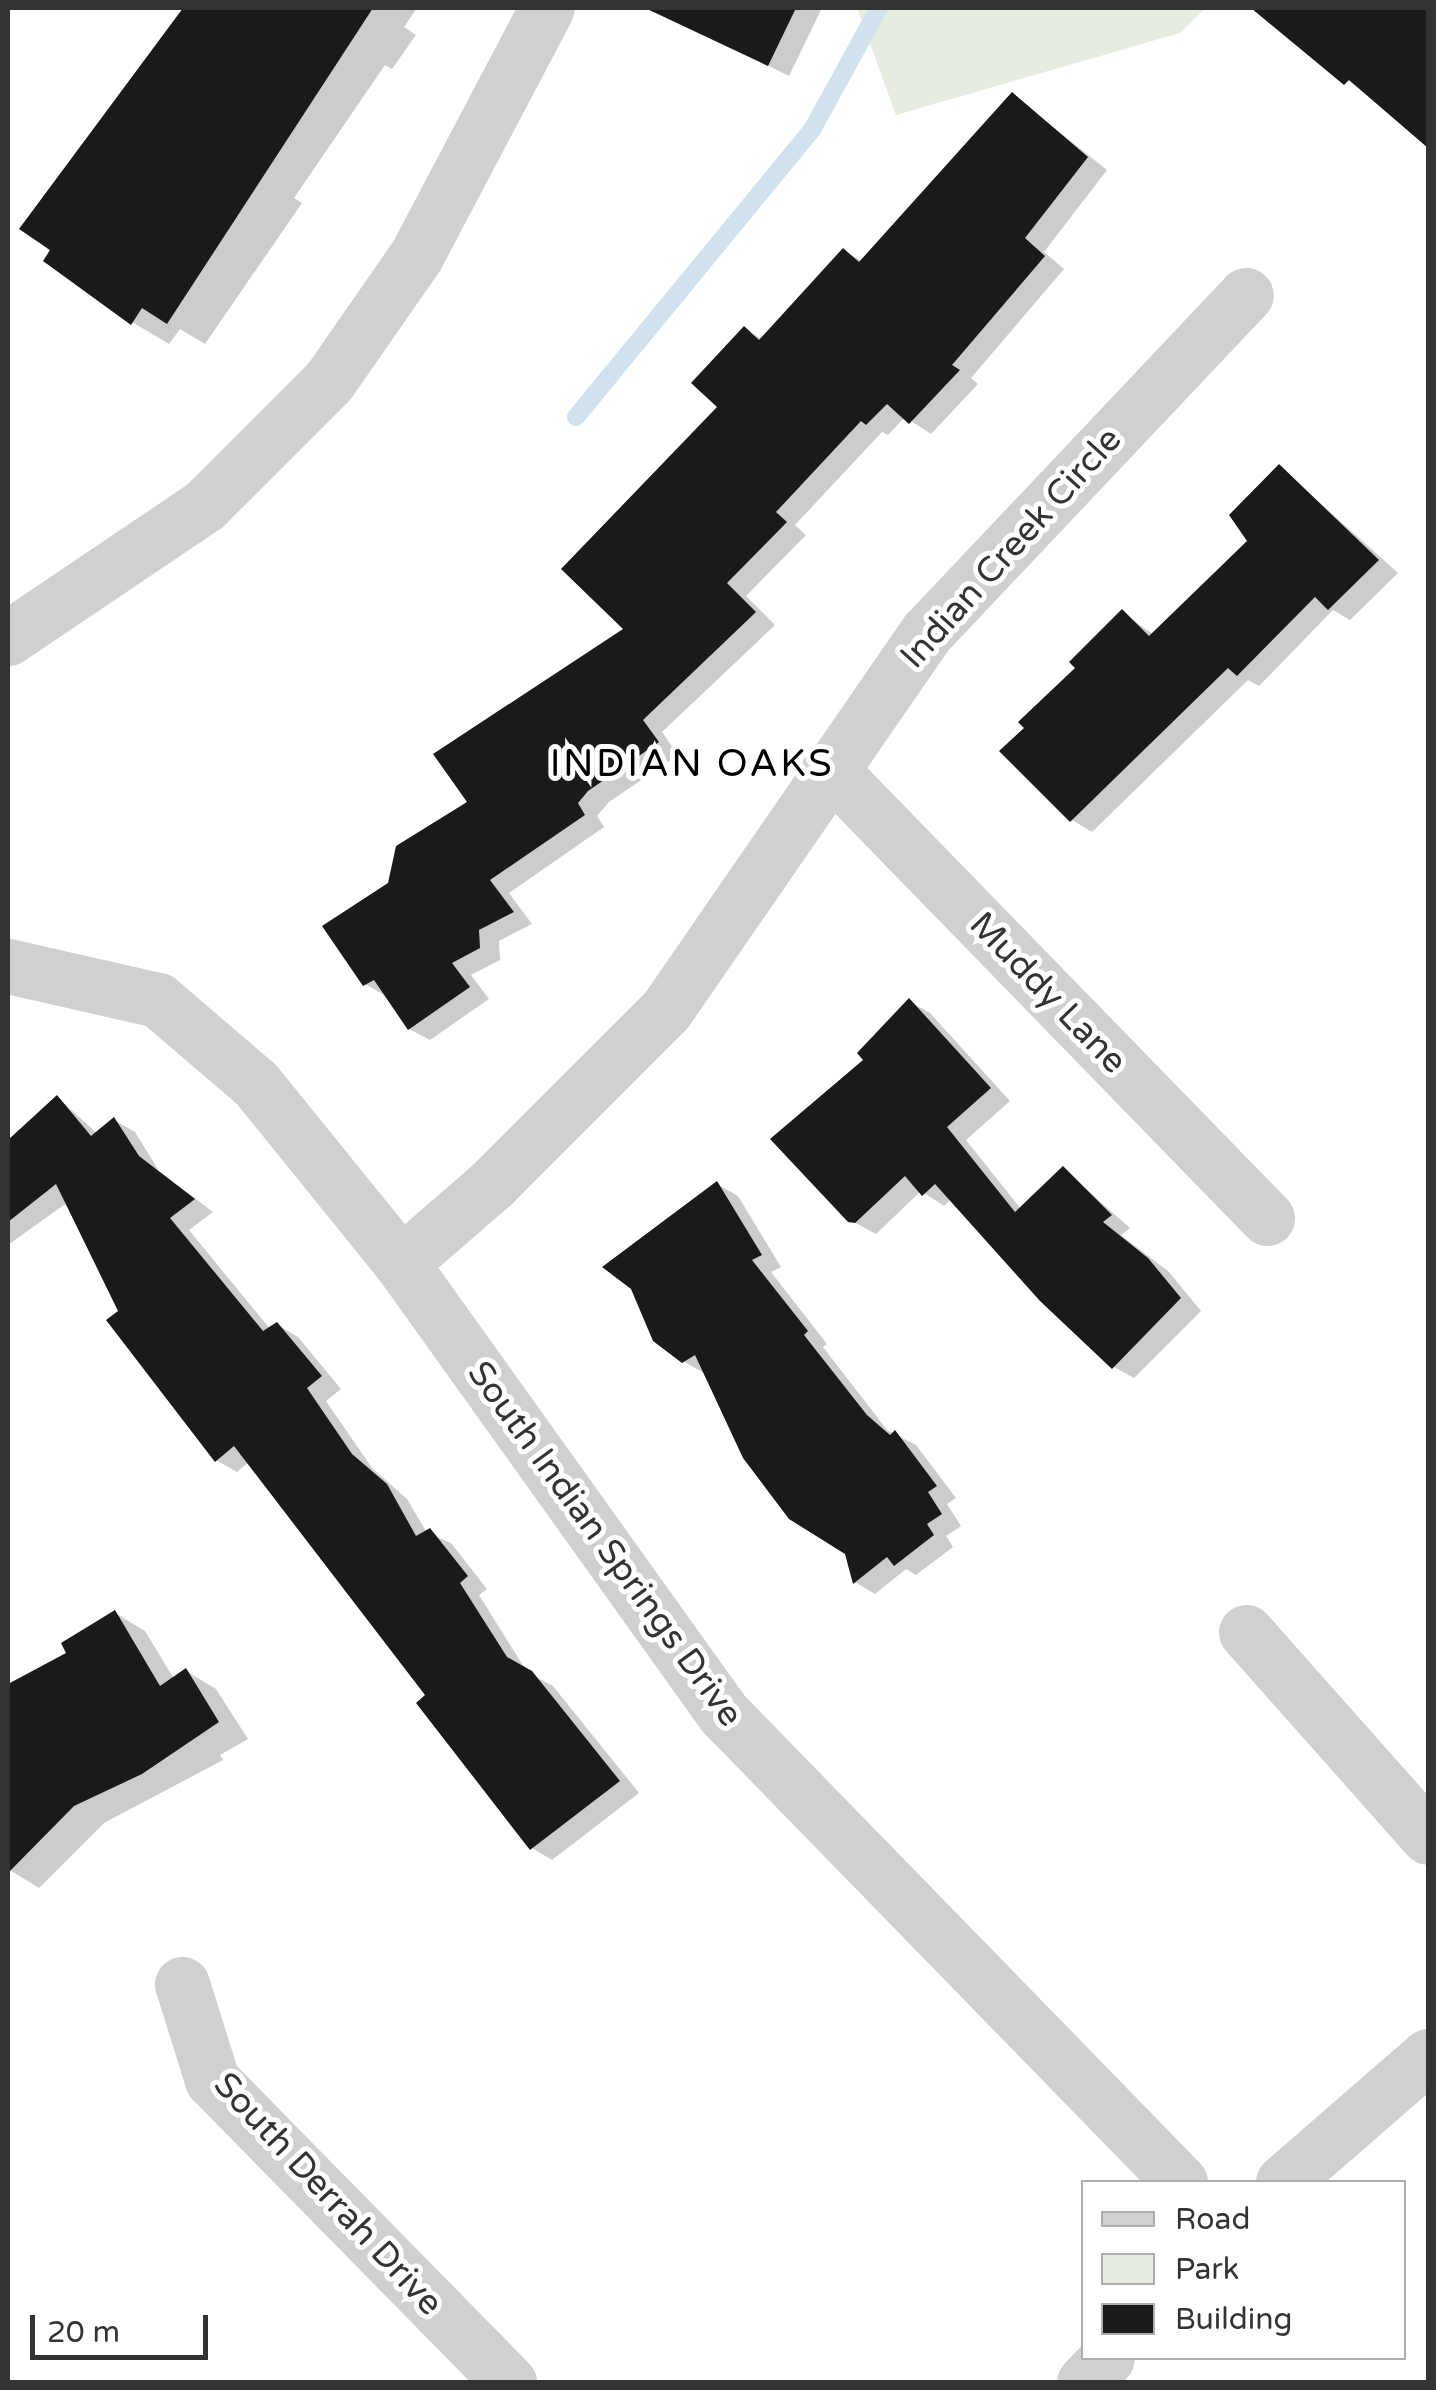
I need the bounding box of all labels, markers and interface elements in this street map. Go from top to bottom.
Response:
street label: Indian Creek Circle [892,419,1130,677]
district label: INDIAN OAKS [550,742,834,788]
street label: Muddy Lane [961,904,1135,1082]
street label: South Indian Springs Drive [458,1353,752,1735]
street label: South Derrah Drive [205,2064,451,2324]
legend [1081,2180,1406,2360]
text: Road [1175,2201,1250,2238]
text: Park [1175,2251,1239,2288]
scale bar [35,2295,212,2357]
text: Building [1175,2301,1292,2338]
text: 20 m [47,2314,120,2351]

